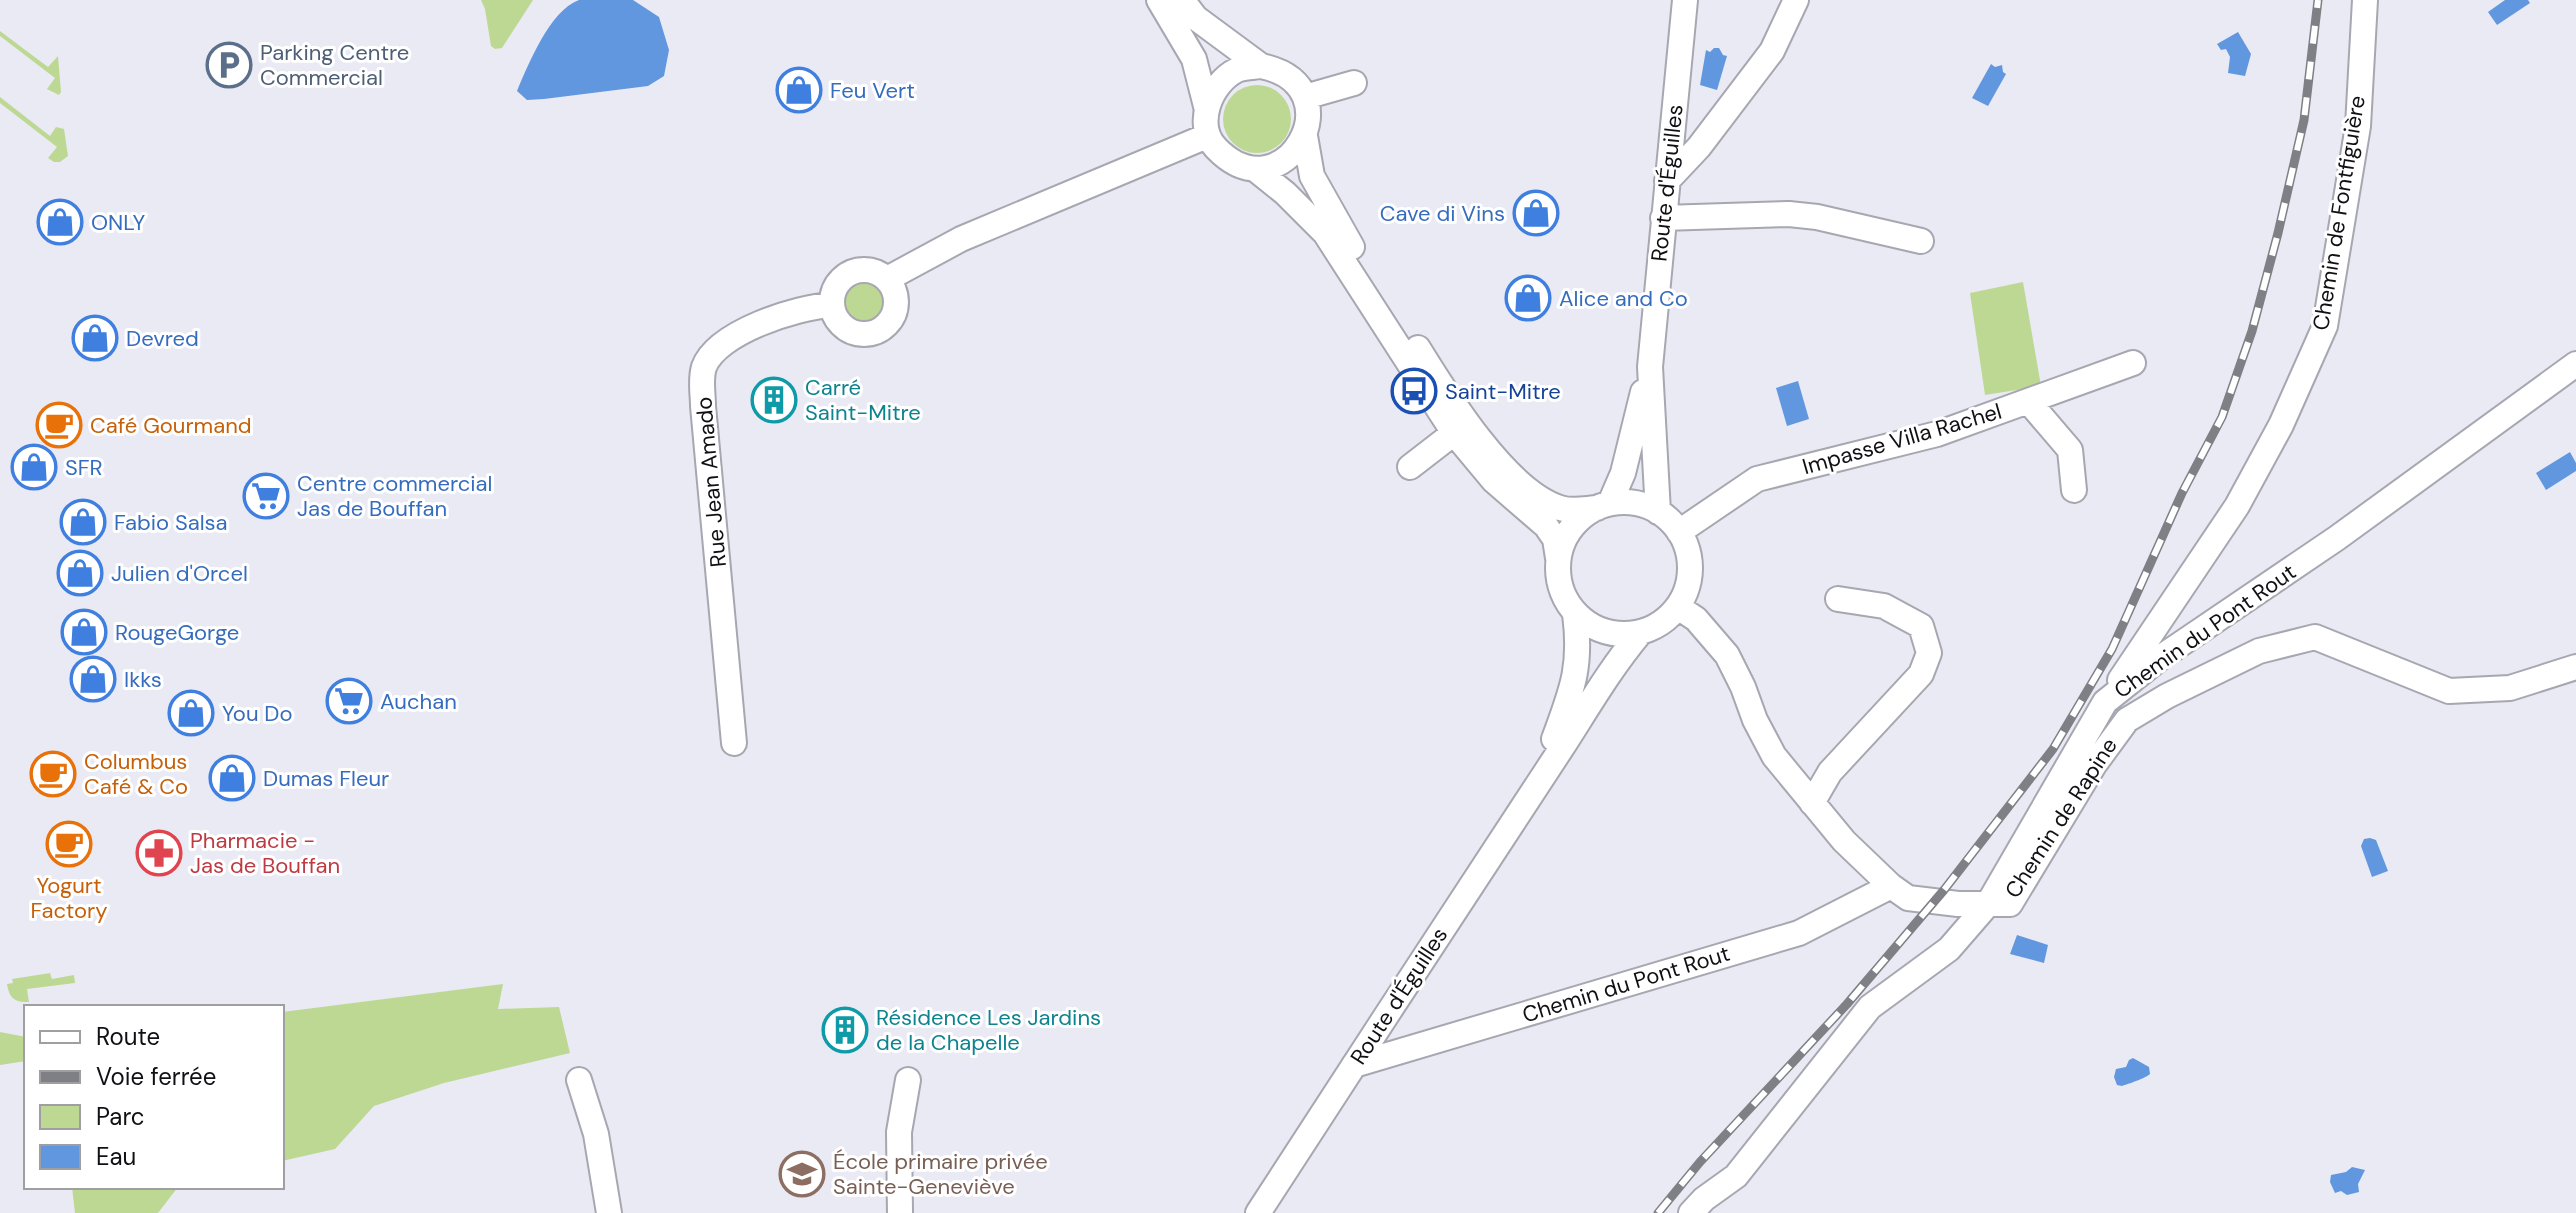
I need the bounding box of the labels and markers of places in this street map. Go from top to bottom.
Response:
place label: Parking Centre Commercial [260,38,409,92]
parking icon: Parking Centre Commercial [205,41,253,89]
shop icon: Feu Vert [775,66,823,114]
place label: Feu Vert [830,76,915,105]
shop icon: Cave di Vins [1512,189,1560,237]
shop icon: ONLY [36,198,84,246]
place label: Cave di Vins [1380,199,1505,228]
place label: ONLY [91,208,146,237]
shop icon: Alice and Co [1504,274,1552,322]
place label: Alice and Co [1559,284,1688,313]
shop icon: Devred [71,314,119,362]
place label: Devred [126,324,199,353]
bus stop icon: Saint-Mitre [1390,367,1438,415]
place label: Carré Saint-Mitre [805,373,921,427]
building icon: Carré Saint-Mitre [750,376,798,424]
place label: Saint-Mitre [1445,377,1561,406]
cafe icon: Café Gourmand [35,401,83,449]
place label: Café Gourmand [90,411,252,440]
shop icon: SFR [10,443,58,491]
place label: SFR [65,453,103,482]
place label: Centre commercial Jas de Bouffan [297,469,492,523]
supermarket icon: Centre commercial Jas de Bouffan [242,472,290,520]
shop icon: Fabio Salsa [59,498,107,546]
place label: Fabio Salsa [114,508,228,537]
shop icon: Julien d'Orcel [56,549,104,597]
place label: Julien d'Orcel [111,559,248,588]
shop icon: RougeGorge [60,608,108,656]
place label: RougeGorge [115,618,239,647]
shop icon: Ikks [69,655,117,703]
place label: Ikks [124,665,162,694]
supermarket icon: Auchan [325,677,373,725]
place label: Auchan [380,687,457,716]
shop icon: You Do [167,689,215,737]
place label: You Do [222,699,293,728]
place label: Columbus Café & Co [84,747,188,801]
cafe icon: Columbus Café & Co [29,750,77,798]
shop icon: Dumas Fleur [208,754,256,802]
place label: Dumas Fleur [263,764,389,793]
cafe icon: Yogurt Factory [45,820,93,868]
place label: Pharmacie - Jas de Bouffan [190,826,340,880]
pharmacy icon: Pharmacie - Jas de Bouffan [135,829,183,877]
place label: Yogurt Factory [30,871,108,925]
place label: Résidence Les Jardins de la Chapelle [876,1003,1101,1057]
building icon: Résidence Les Jardins de la Chapelle [821,1006,869,1054]
place label: École primaire privée Sainte-Geneviève [833,1147,1048,1201]
school or university icon: École primaire privée Sainte-Geneviève [778,1150,826,1198]

